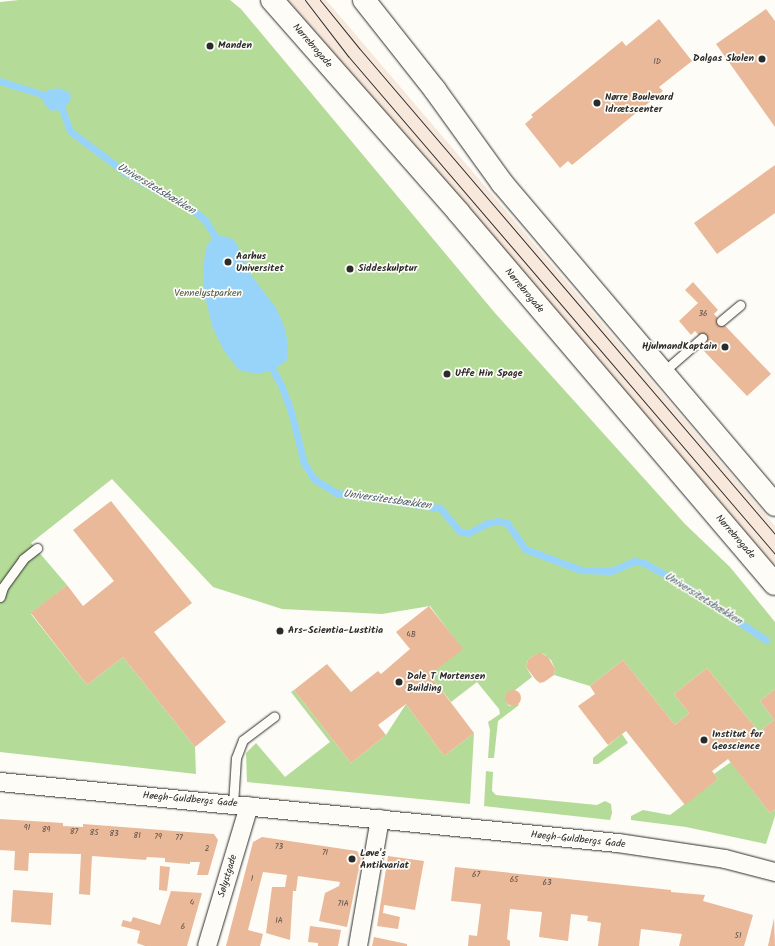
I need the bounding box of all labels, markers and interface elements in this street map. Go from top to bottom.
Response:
street label: Nørrebrogade [290,22,334,70]
place label: Manden [218,40,252,52]
marker: Manden [205,41,215,51]
place label: Dalgas Skolen [693,53,754,65]
marker: Dalgas Skolen [757,54,767,64]
house number: 1D [653,57,661,67]
place label: Nørre Boulevard Idrætscenter [605,91,673,114]
marker: Nørre Boulevard Idrætscenter [592,98,602,108]
water label: Universitetsbækken [115,160,197,218]
place label: Aarhus Universitet [236,250,284,274]
marker: Aarhus Universitet [223,257,233,267]
place label: Siddeskulptur [358,263,417,275]
marker: Siddeskulptur [345,264,355,274]
street label: Nørrebrogade [502,266,546,316]
park label: Vennelystparken [174,288,242,300]
house number: 36 [698,309,708,319]
place label: HjulmandKaptain [642,341,717,353]
marker: HjulmandKaptain [720,342,730,352]
place label: Uffe Hin Spage [455,368,523,380]
marker: Uffe Hin Spage [442,369,452,379]
water label: Universitetsbækken [342,487,432,513]
street label: Nørrebrogade [713,513,757,561]
water label: Universitetsbækken [662,570,744,628]
place label: Ars-Scientia-Lustitia [288,625,383,637]
marker: Ars-Scientia-Lustitia [275,626,285,636]
house number: 4B [406,630,416,640]
place label: Dale T Mortensen Building [407,670,485,694]
marker: Dale T Mortensen Building [394,677,404,687]
place label: Institut for Geoscience [712,728,763,752]
marker: Institut for Geoscience [699,735,709,745]
street label: Høegh-Guldbergs Gade [142,790,238,810]
house number: 91 [24,823,30,833]
house number: 89 [42,825,50,835]
house number: 87 [70,827,78,837]
house number: 85 [89,828,99,838]
house number: 83 [109,829,119,839]
street label: Høegh-Guldbergs Gade [530,829,626,851]
house number: 81 [133,831,141,841]
house number: 79 [154,832,162,842]
house number: 77 [175,833,183,843]
house number: 73 [275,842,283,852]
house number: 2 [205,844,209,854]
place label: Løve's Antikvariat [360,847,409,870]
house number: 71 [322,848,328,858]
street label: Sølystgade [216,853,240,899]
marker: Løve's Antikvariat [347,854,357,864]
house number: 67 [472,870,480,880]
house number: 1 [251,874,253,884]
house number: 65 [510,875,518,885]
house number: 63 [542,878,552,888]
house number: 4 [190,898,194,908]
house number: 71A [337,899,349,909]
house number: 1A [275,916,283,926]
house number: 6 [181,922,185,932]
house number: 51 [735,931,741,941]

